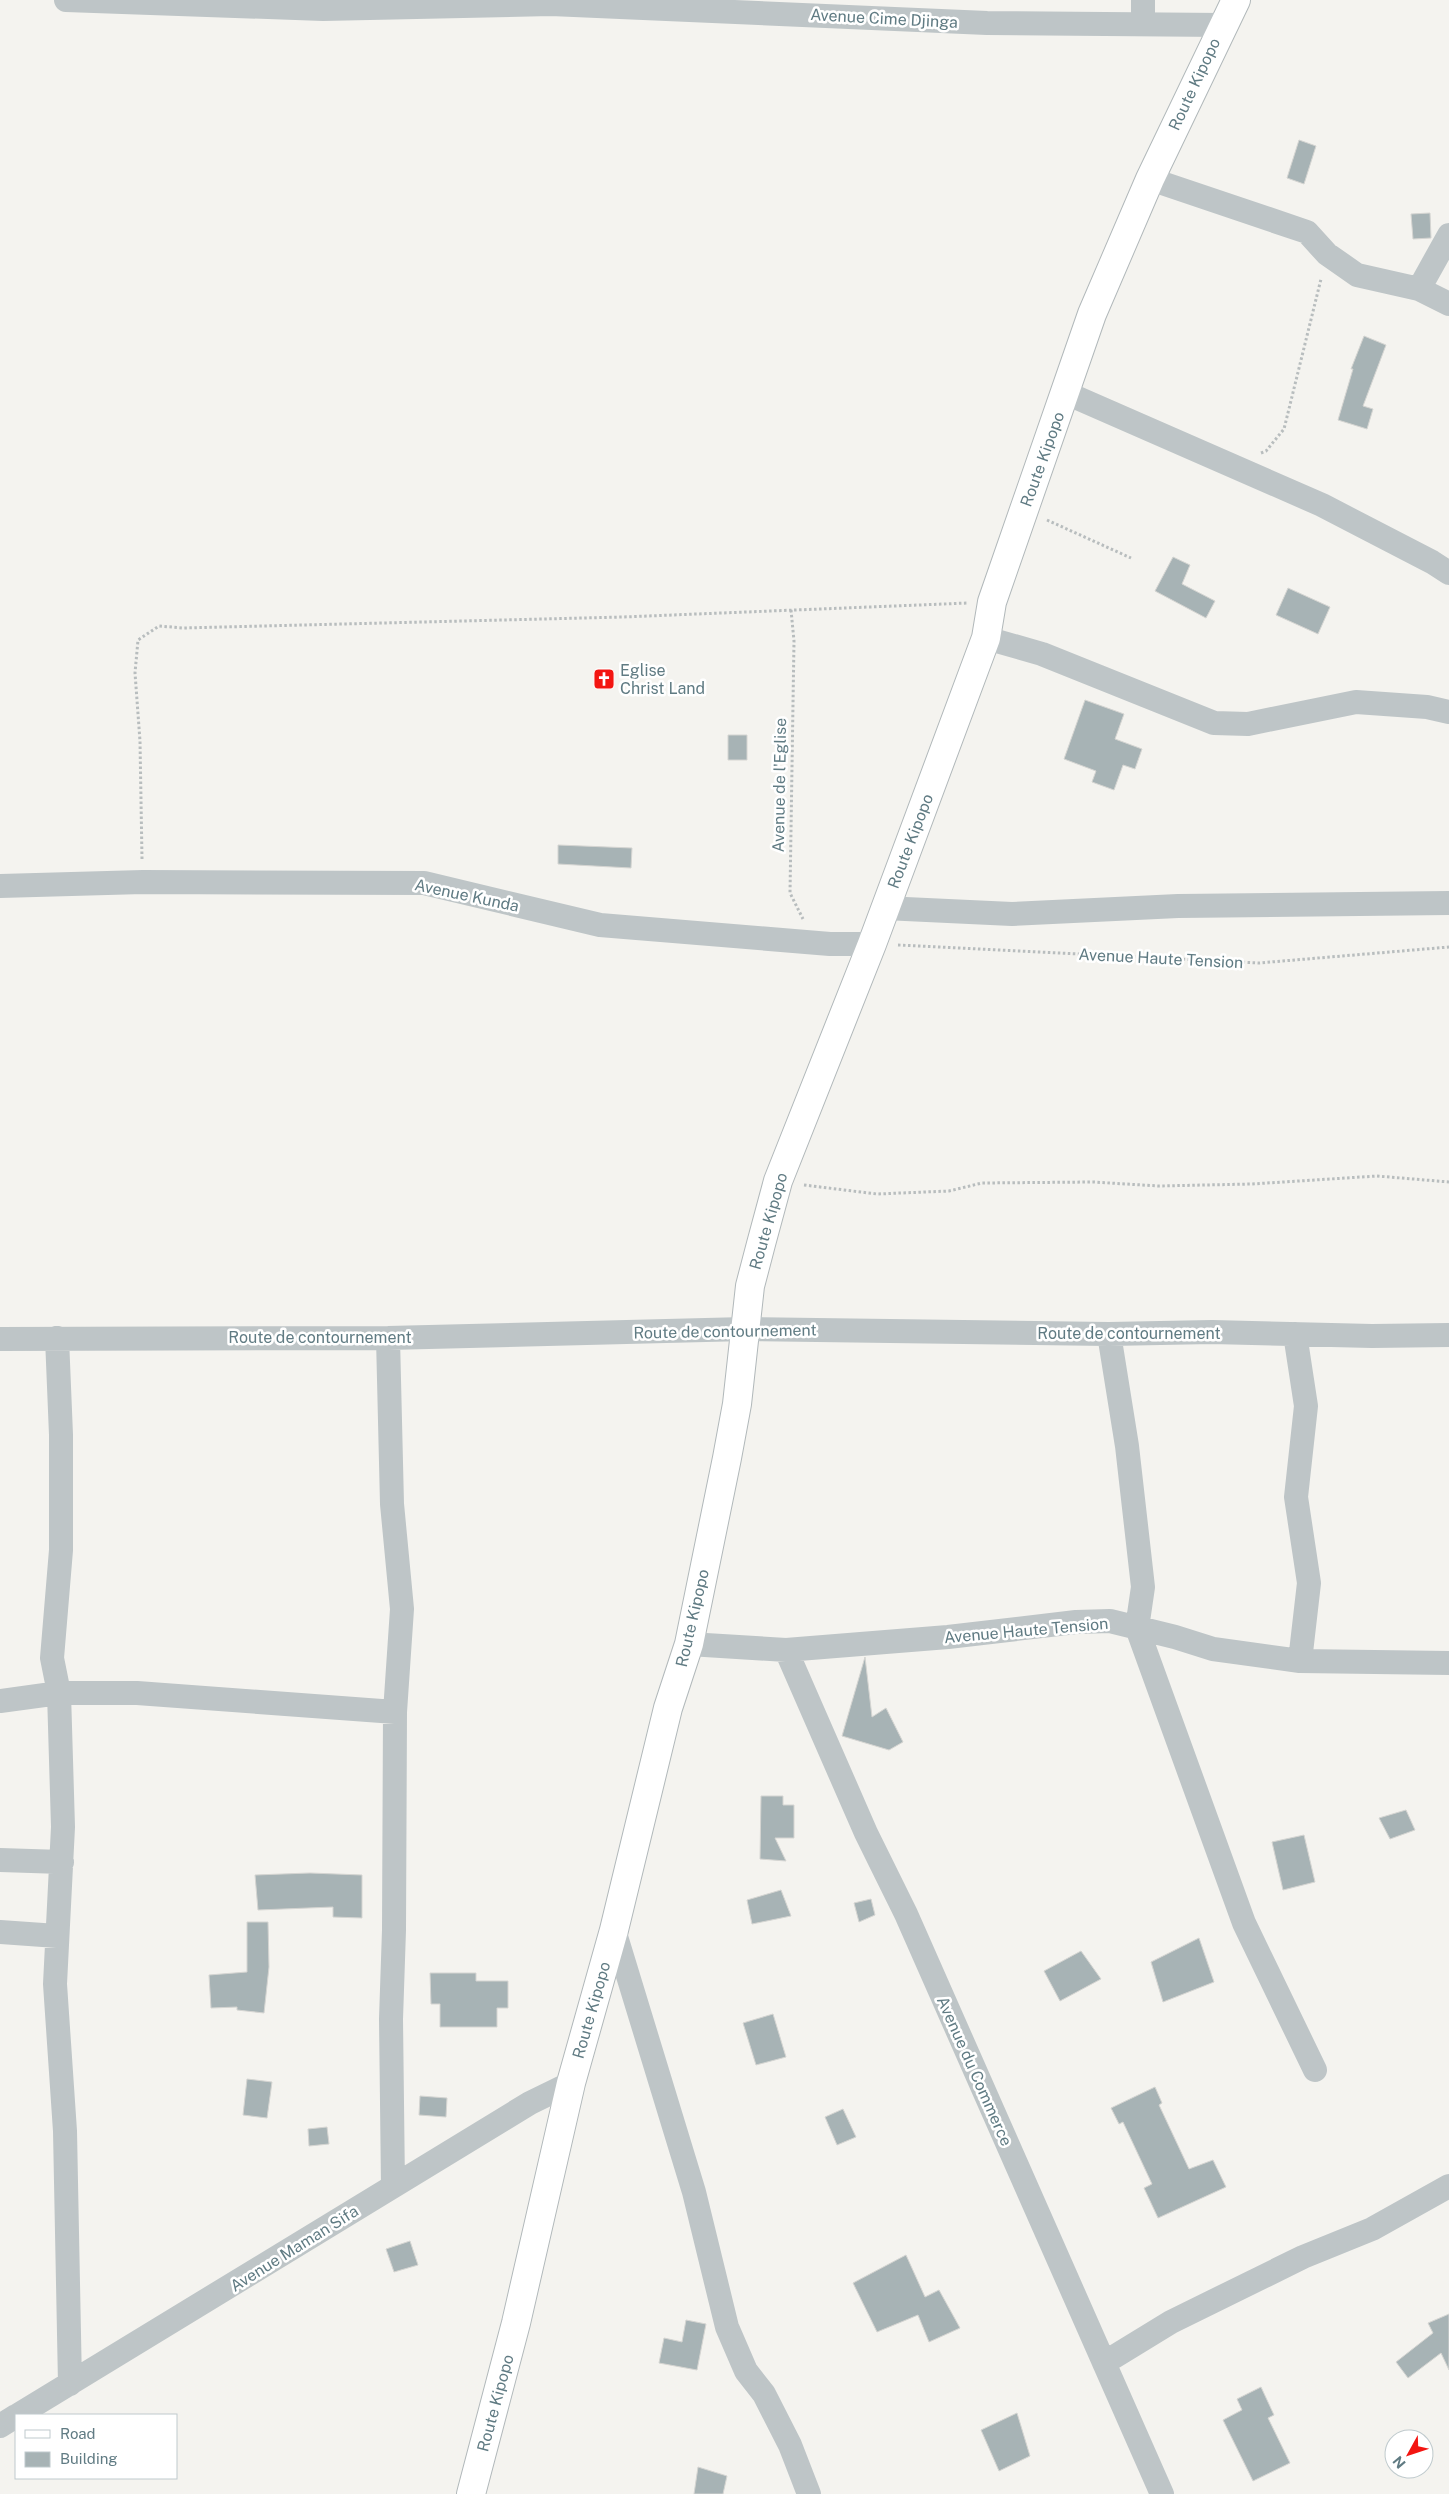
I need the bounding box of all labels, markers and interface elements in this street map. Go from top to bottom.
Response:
street label: Avenue Cime Djinga [810,5,958,32]
street label: Route Kipopo [1165,35,1224,133]
street label: Route Kipopo [1016,409,1068,509]
place label: Eglise Christ Land [620,661,705,698]
church icon: Eglise Christ Land [592,667,616,691]
street label: Avenue de l'Eglise [769,718,790,852]
street label: Route Kipopo [884,791,937,891]
street label: Avenue Kunda [413,875,521,916]
street label: Avenue Haute Tension [1078,945,1244,972]
street label: Route Kipopo [746,1171,791,1272]
street label: Route de contournement [633,1320,817,1343]
street label: Route de contournement [1037,1324,1221,1343]
street label: Route de contournement [228,1328,412,1347]
street label: Route Kipopo [672,1567,713,1669]
street label: Avenue Haute Tension [943,1614,1109,1647]
street label: Route Kipopo [569,1960,614,2061]
street label: Avenue du Commerce [933,1993,1016,2149]
street label: Avenue Maman Sifa [227,2201,362,2296]
street label: Route Kipopo [473,2352,518,2454]
legend [15,2414,178,2479]
text: Road [60,2425,96,2442]
north arrow [1384,2429,1434,2479]
text: Building [60,2450,118,2467]
text: N [1389,2453,1409,2472]

